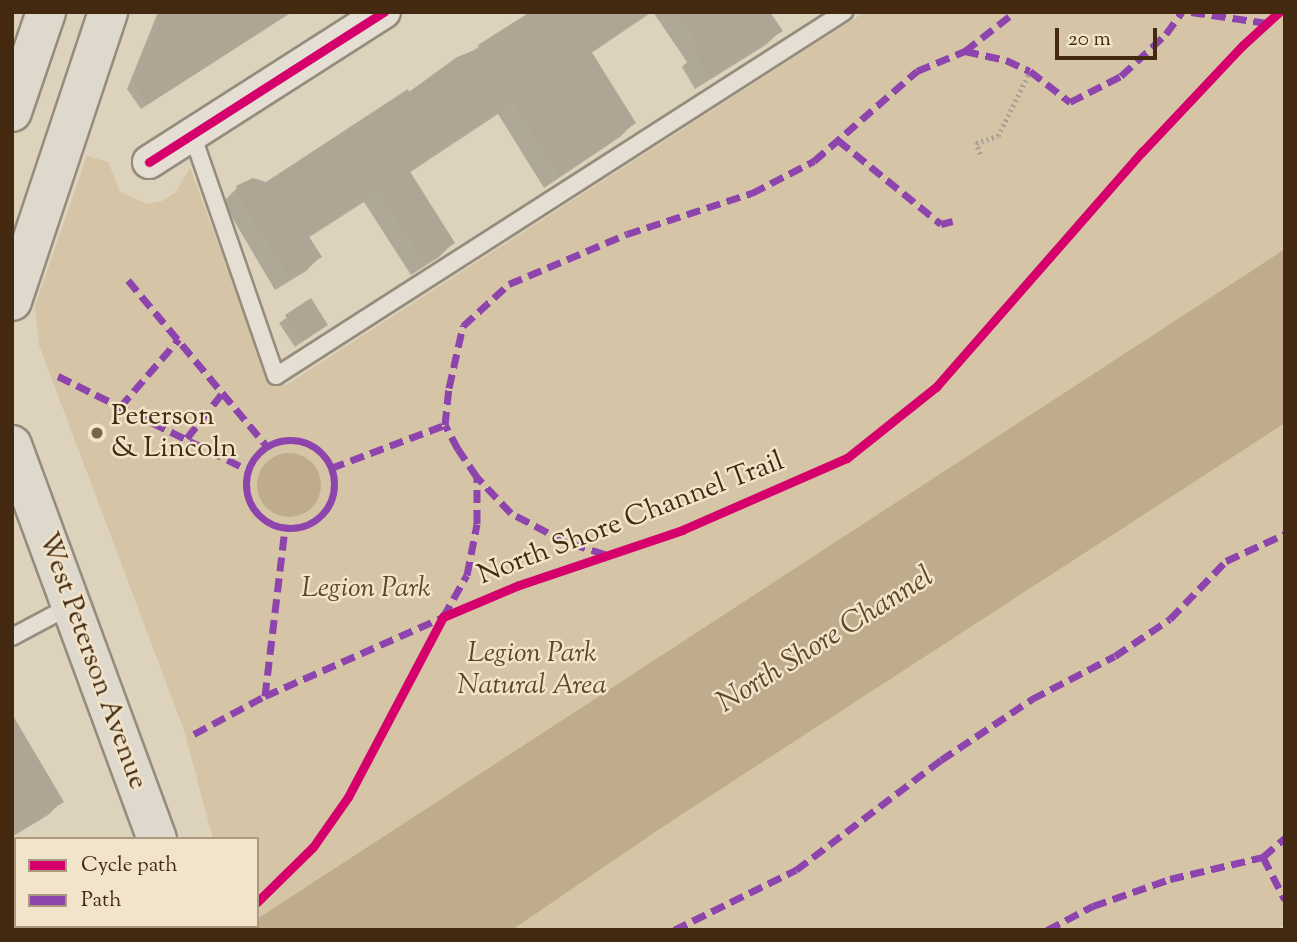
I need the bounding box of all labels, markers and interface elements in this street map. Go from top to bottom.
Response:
scale bar [1059,14,1160,58]
text: 20 m [1068,25,1111,55]
place label: Peterson & Lincoln [111,400,237,466]
marker: Peterson & Lincoln [89,425,105,441]
street label: North Shore Channel Trail [473,445,789,593]
street label: West Peterson Avenue [30,528,154,794]
water label: North Shore Channel [711,560,941,722]
park label: Legion Park [301,572,431,606]
park label: Legion Park Natural Area [457,637,607,703]
legend [14,837,259,928]
text: Cycle path [81,851,178,881]
text: Path [81,886,122,916]

